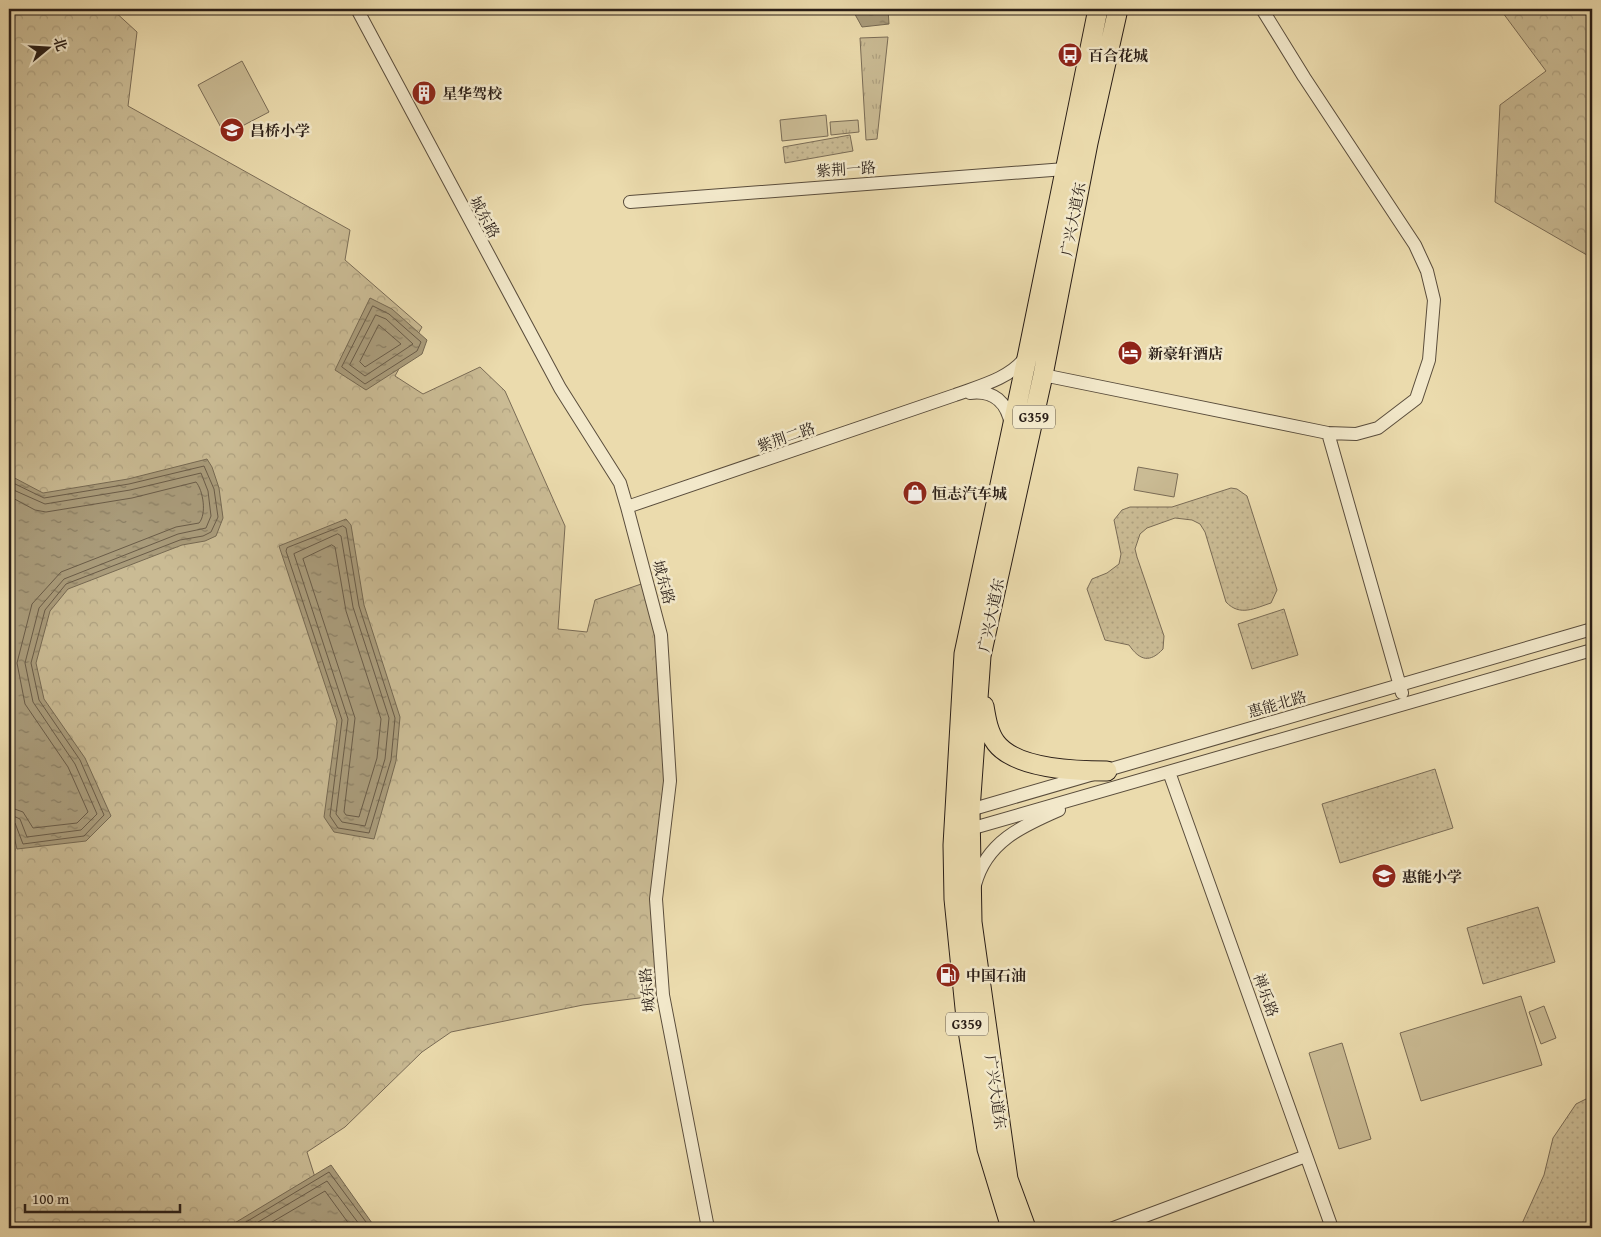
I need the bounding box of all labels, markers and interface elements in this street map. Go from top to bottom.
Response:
north arrow [22,22,72,72]
text: 北 [49,34,72,54]
bus stop icon: 百合花城 [1057,42,1083,68]
place label: 百合花城 [1088,45,1148,66]
building icon: 星华驾校 [411,80,437,106]
place label: 星华驾校 [442,83,503,104]
school or university icon: 昌桥小学 [219,117,245,143]
place label: 昌桥小学 [250,120,310,141]
street label: 紫荆一路 [815,156,877,182]
street label: 广兴大道东 [1056,180,1090,258]
street label: 城东路 [465,192,505,242]
hotel icon: 新豪轩酒店 [1117,340,1143,366]
place label: 新豪轩酒店 [1148,343,1223,364]
road number: G359 [1013,406,1055,428]
street label: 紫荆二路 [754,417,818,457]
shop icon: 恒志汽车城 [902,480,928,506]
place label: 恒志汽车城 [932,483,1007,504]
street label: 城东路 [648,558,680,606]
street label: 广兴大道东 [973,576,1009,654]
street label: 惠能北路 [1245,686,1309,722]
school or university icon: 惠能小学 [1371,863,1397,889]
place label: 惠能小学 [1402,866,1462,887]
fuel station icon: 中国石油 [935,962,961,988]
place label: 中国石油 [966,965,1026,986]
street label: 城东路 [634,967,660,1013]
street label: 禅乐路 [1248,970,1284,1020]
road number: G359 [946,1012,988,1036]
street label: 广兴大道东 [980,1053,1012,1131]
scale bar [25,1182,180,1214]
text: 100 m [32,1188,70,1209]

